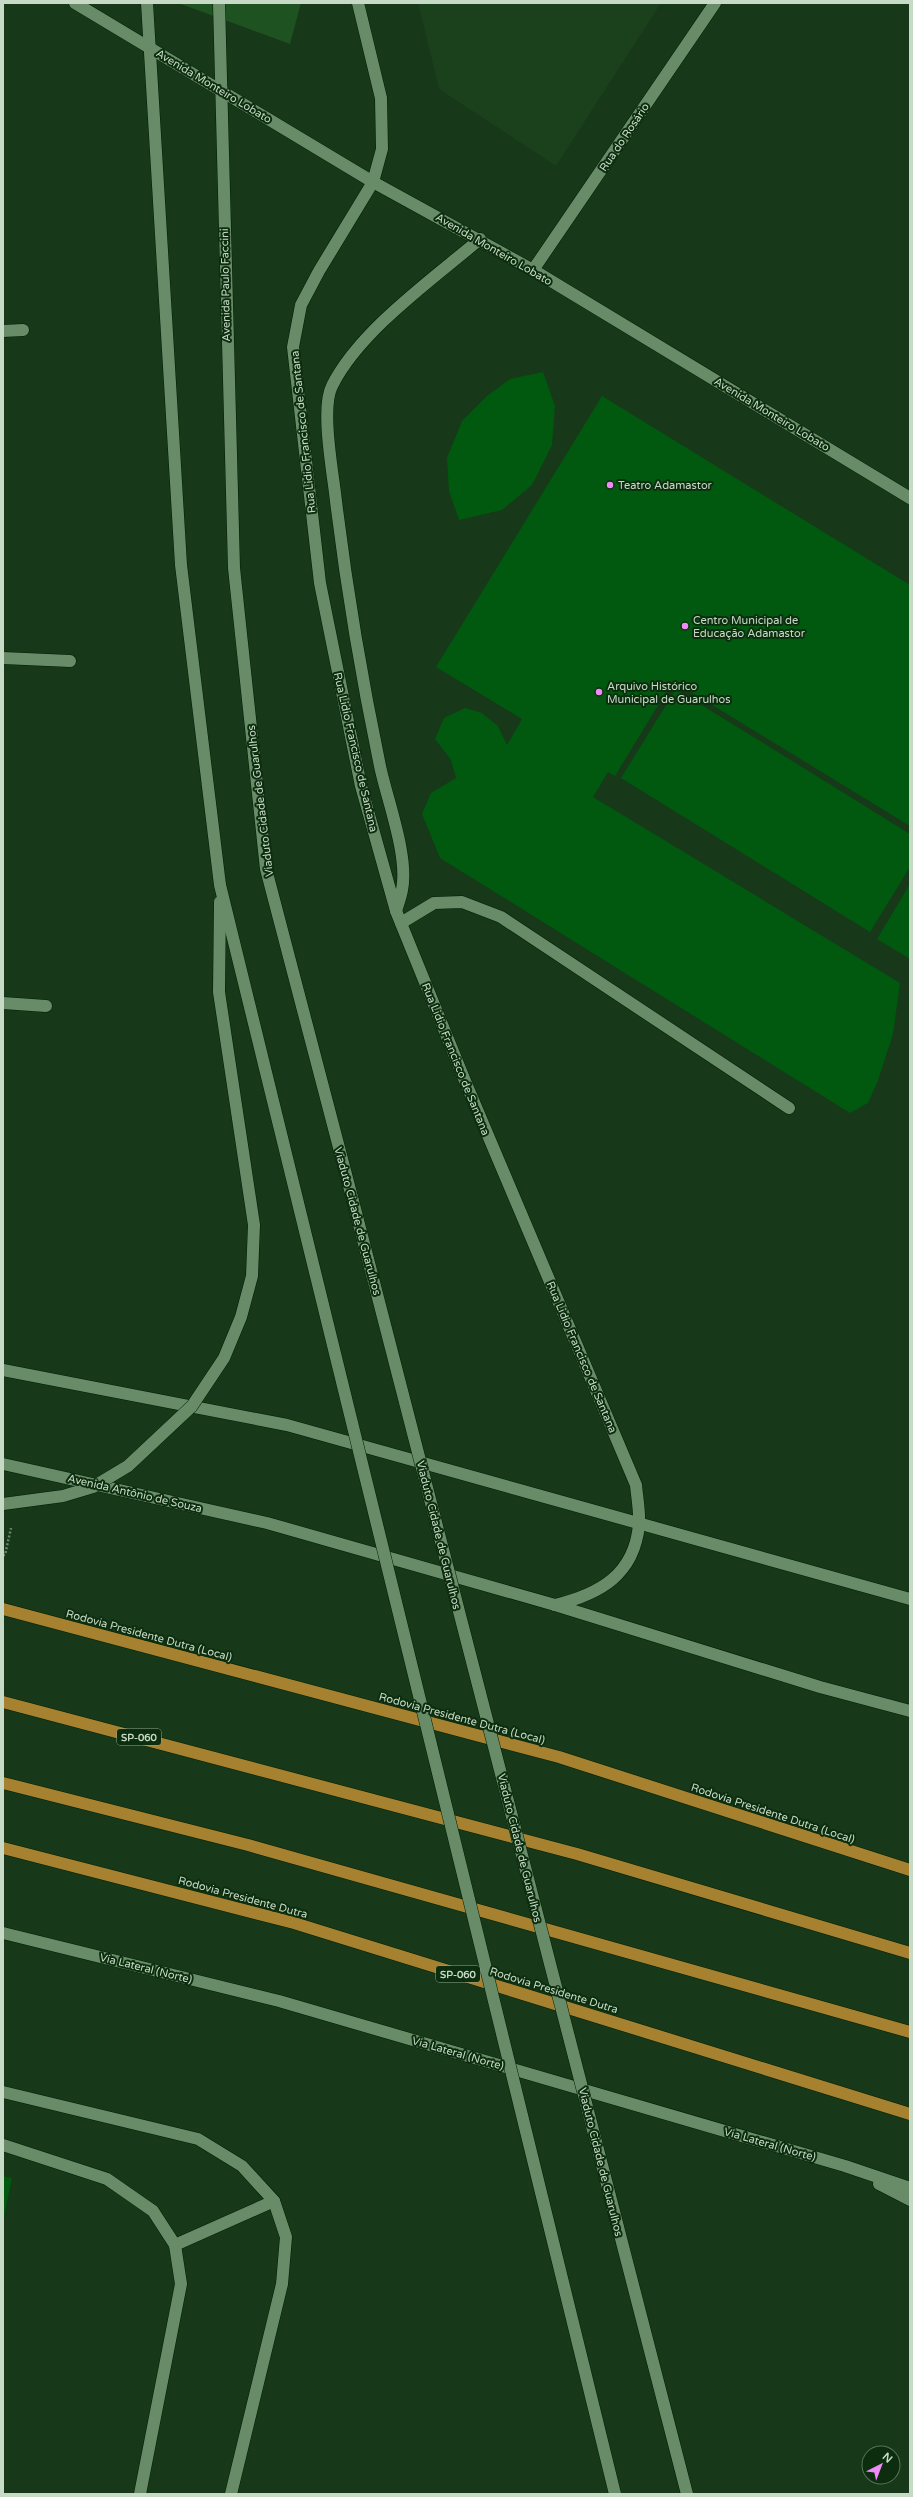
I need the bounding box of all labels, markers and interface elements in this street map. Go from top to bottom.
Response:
street label: Avenida Monteiro Lobato [154,47,274,126]
street label: Rua do Rosário [597,100,652,174]
street label: Avenida Monteiro Lobato [433,211,555,288]
street label: Avenida Paulo Faccini [218,228,233,342]
street label: Rua Lidio Francisco de Santana [288,350,319,514]
street label: Avenida Monteiro Lobato [712,375,832,454]
place label: Teatro Adamastor [618,479,713,492]
marker: Teatro Adamastor [605,480,615,490]
place label: Centro Municipal de Educação Adamastor [693,614,806,640]
marker: Centro Municipal de Educação Adamastor [680,621,690,631]
street label: Rua Lidio Francisco de Santana [331,671,380,833]
place label: Arquivo Histórico Municipal de Guarulhos [607,680,731,706]
marker: Arquivo Histórico Municipal de Guarulhos [594,687,604,697]
street label: Viaduto Cidade de Guarulhos [245,724,276,878]
street label: Rua Lidio Francisco de Santana [419,981,492,1137]
street label: Viaduto Cidade de Guarulhos [331,1146,384,1297]
street label: Rua Lidio Francisco de Santana [544,1279,619,1435]
street label: Viaduto Cidade de Guarulhos [414,1459,463,1611]
street label: Avenida Antônio de Souza [66,1472,203,1515]
street label: Rodovia Presidente Dutra (Local) [64,1607,233,1664]
street label: Rodovia Presidente Dutra (Local) [377,1690,546,1747]
road number: SP-060 [117,1729,161,1745]
street label: Viaduto Cidade de Guarulhos [495,1772,544,1924]
street label: Rodovia Presidente Dutra (Local) [689,1781,856,1846]
street label: Rodovia Presidente Dutra [177,1874,309,1921]
street label: Via Lateral (Norte) [98,1951,193,1986]
street label: Rodovia Presidente Dutra [488,1965,620,2016]
road number: SP-060 [436,1966,480,1982]
street label: Via Lateral (Norte) [411,2034,505,2073]
street label: Viaduto Cidade de Guarulhos [576,2086,625,2238]
street label: Via Lateral (Norte) [723,2125,817,2164]
north arrow [861,2445,901,2485]
text: N [880,2450,895,2466]

